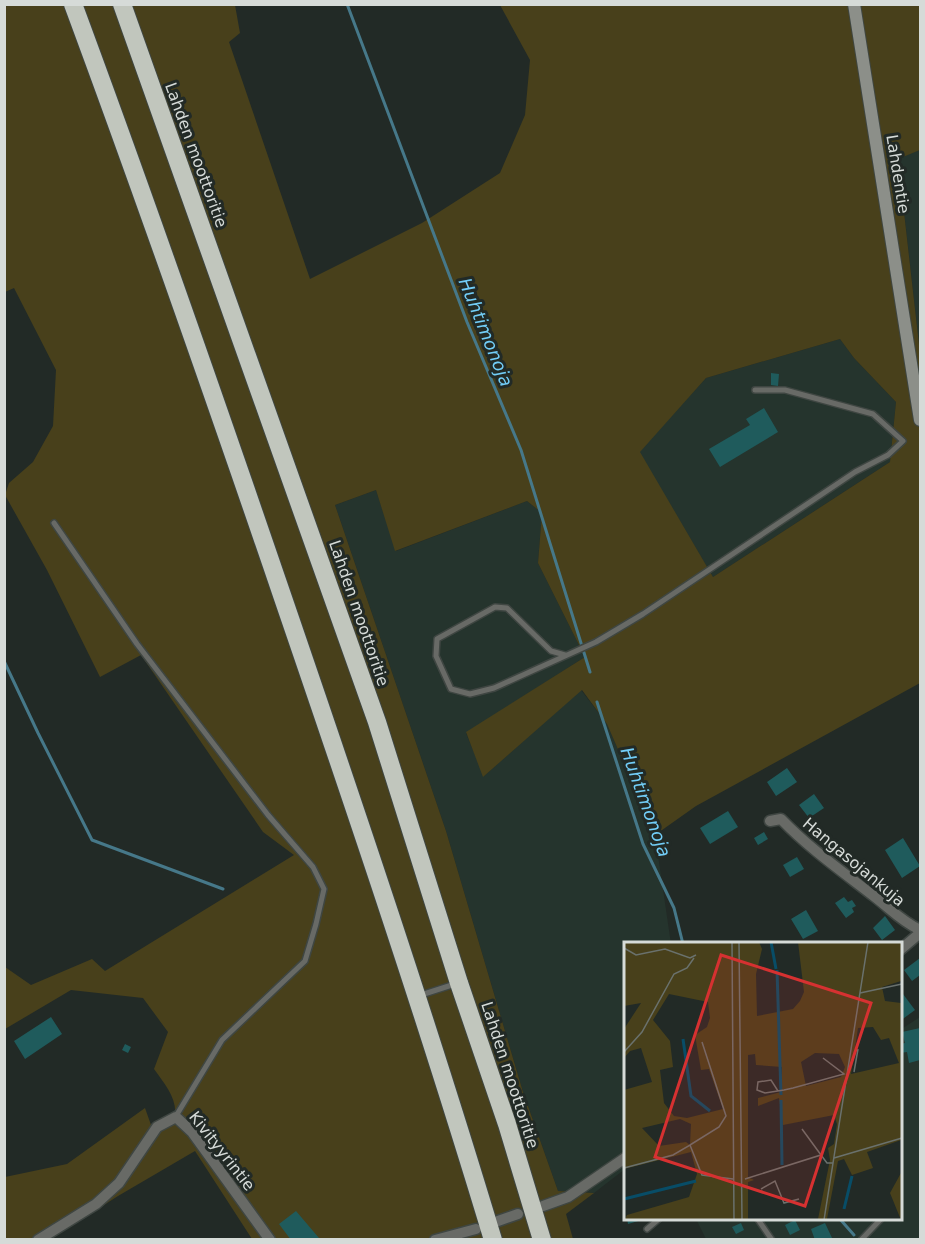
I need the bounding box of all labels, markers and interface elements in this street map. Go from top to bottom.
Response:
street label: Lahden moottoritie [161,80,231,230]
street label: Lahdentie [882,133,914,215]
water label: Huhtimonoja [455,275,517,389]
street label: Lahden moottoritie [325,537,393,689]
water label: Huhtimonoja [616,744,676,860]
street label: Hangasojankuja [799,814,909,910]
inset map [624,942,901,1220]
street label: Lahden moottoritie [477,999,543,1151]
street label: Kivityyrintie [185,1107,259,1195]

